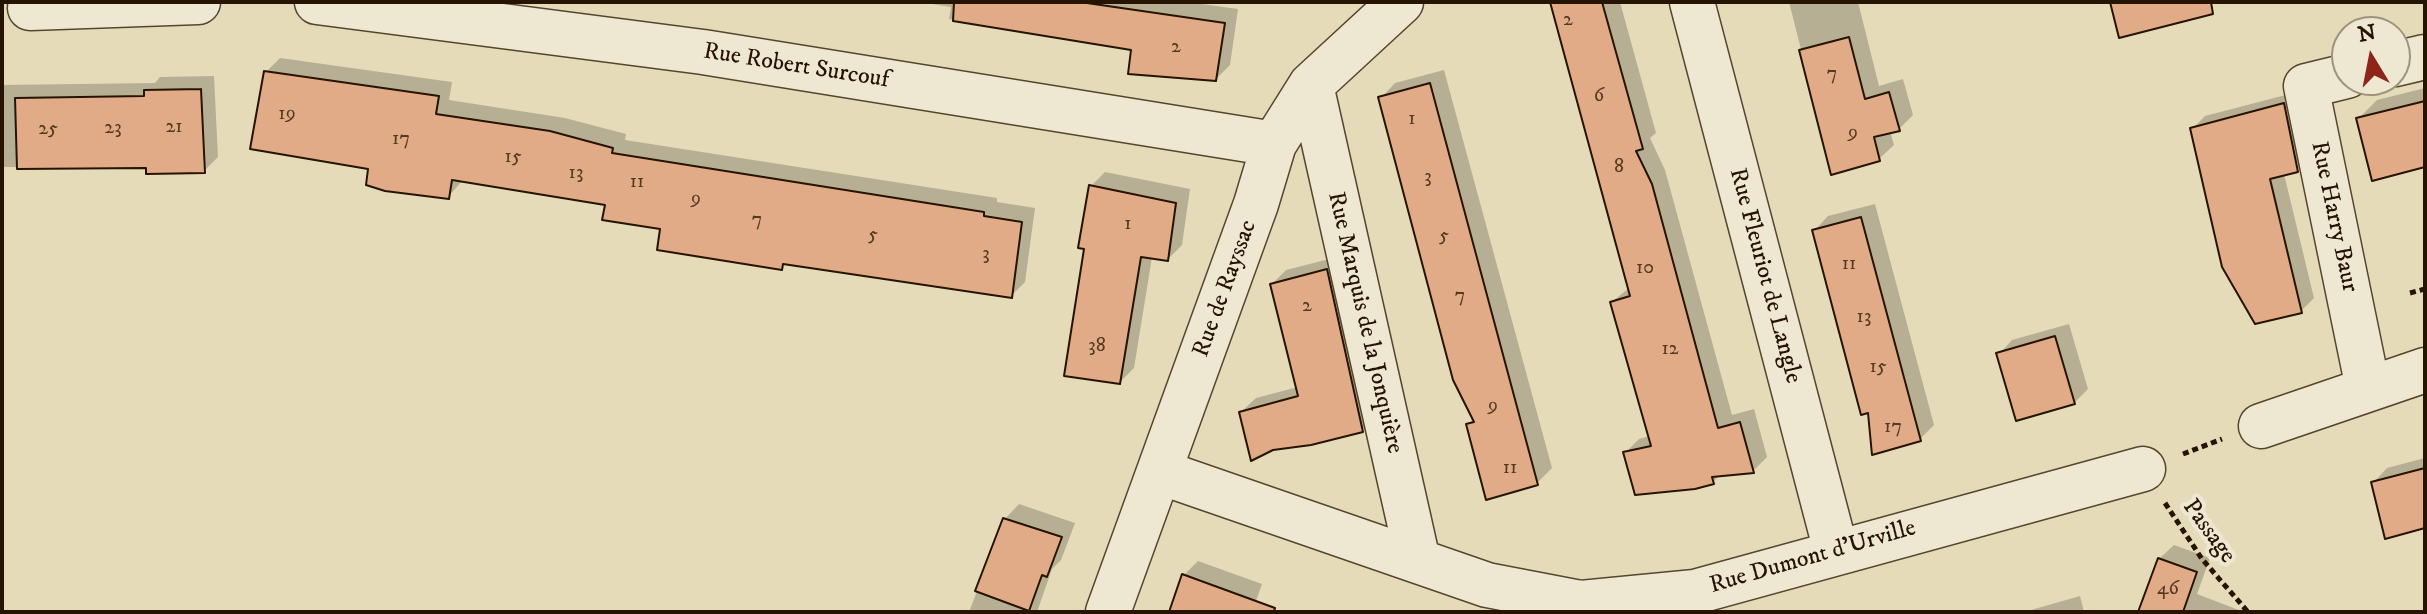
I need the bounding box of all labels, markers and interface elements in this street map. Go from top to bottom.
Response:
house number: 2 [1563,9,1573,33]
north arrow [2331,16,2411,96]
text: N [2356,19,2378,49]
house number: 2 [1171,36,1181,60]
street label: Rue Robert Surcouf [701,38,891,96]
house number: 7 [1827,63,1837,87]
house number: 6 [1594,85,1604,109]
house number: 19 [278,103,296,127]
house number: 1 [1408,108,1416,132]
house number: 21 [165,116,183,140]
house number: 23 [104,117,122,141]
house number: 25 [38,118,58,142]
house number: 9 [1848,122,1858,146]
house number: 17 [392,128,410,152]
street label: Rue Harry Baur [2303,139,2363,295]
house number: 15 [504,146,522,170]
house number: 8 [1614,156,1624,180]
house number: 13 [569,162,583,186]
street label: Rue Fleuriot de Langle [1721,165,1807,387]
house number: 3 [1424,166,1432,190]
house number: 11 [630,171,644,195]
house number: 9 [691,188,701,212]
street label: Rue Marquis de la Jonquière [1320,189,1408,457]
house number: 7 [752,209,762,233]
house number: 1 [1124,213,1132,237]
street label: Rue de Rayssac [1188,217,1264,361]
house number: 5 [868,224,878,248]
house number: 5 [1439,225,1449,249]
house number: 3 [982,243,990,267]
house number: 11 [1842,253,1856,277]
house number: 10 [1636,257,1654,281]
house number: 7 [1455,285,1465,309]
house number: 2 [1302,295,1312,319]
house number: 13 [1857,306,1871,330]
house number: 38 [1088,335,1106,359]
house number: 12 [1661,338,1679,362]
house number: 15 [1869,356,1887,380]
house number: 9 [1488,395,1498,419]
house number: 17 [1884,416,1902,440]
house number: 11 [1503,457,1517,481]
street label: Passage [2175,494,2241,570]
street label: Rue Dumont d'Urville [1707,515,1919,601]
house number: 46 [2157,578,2179,602]

